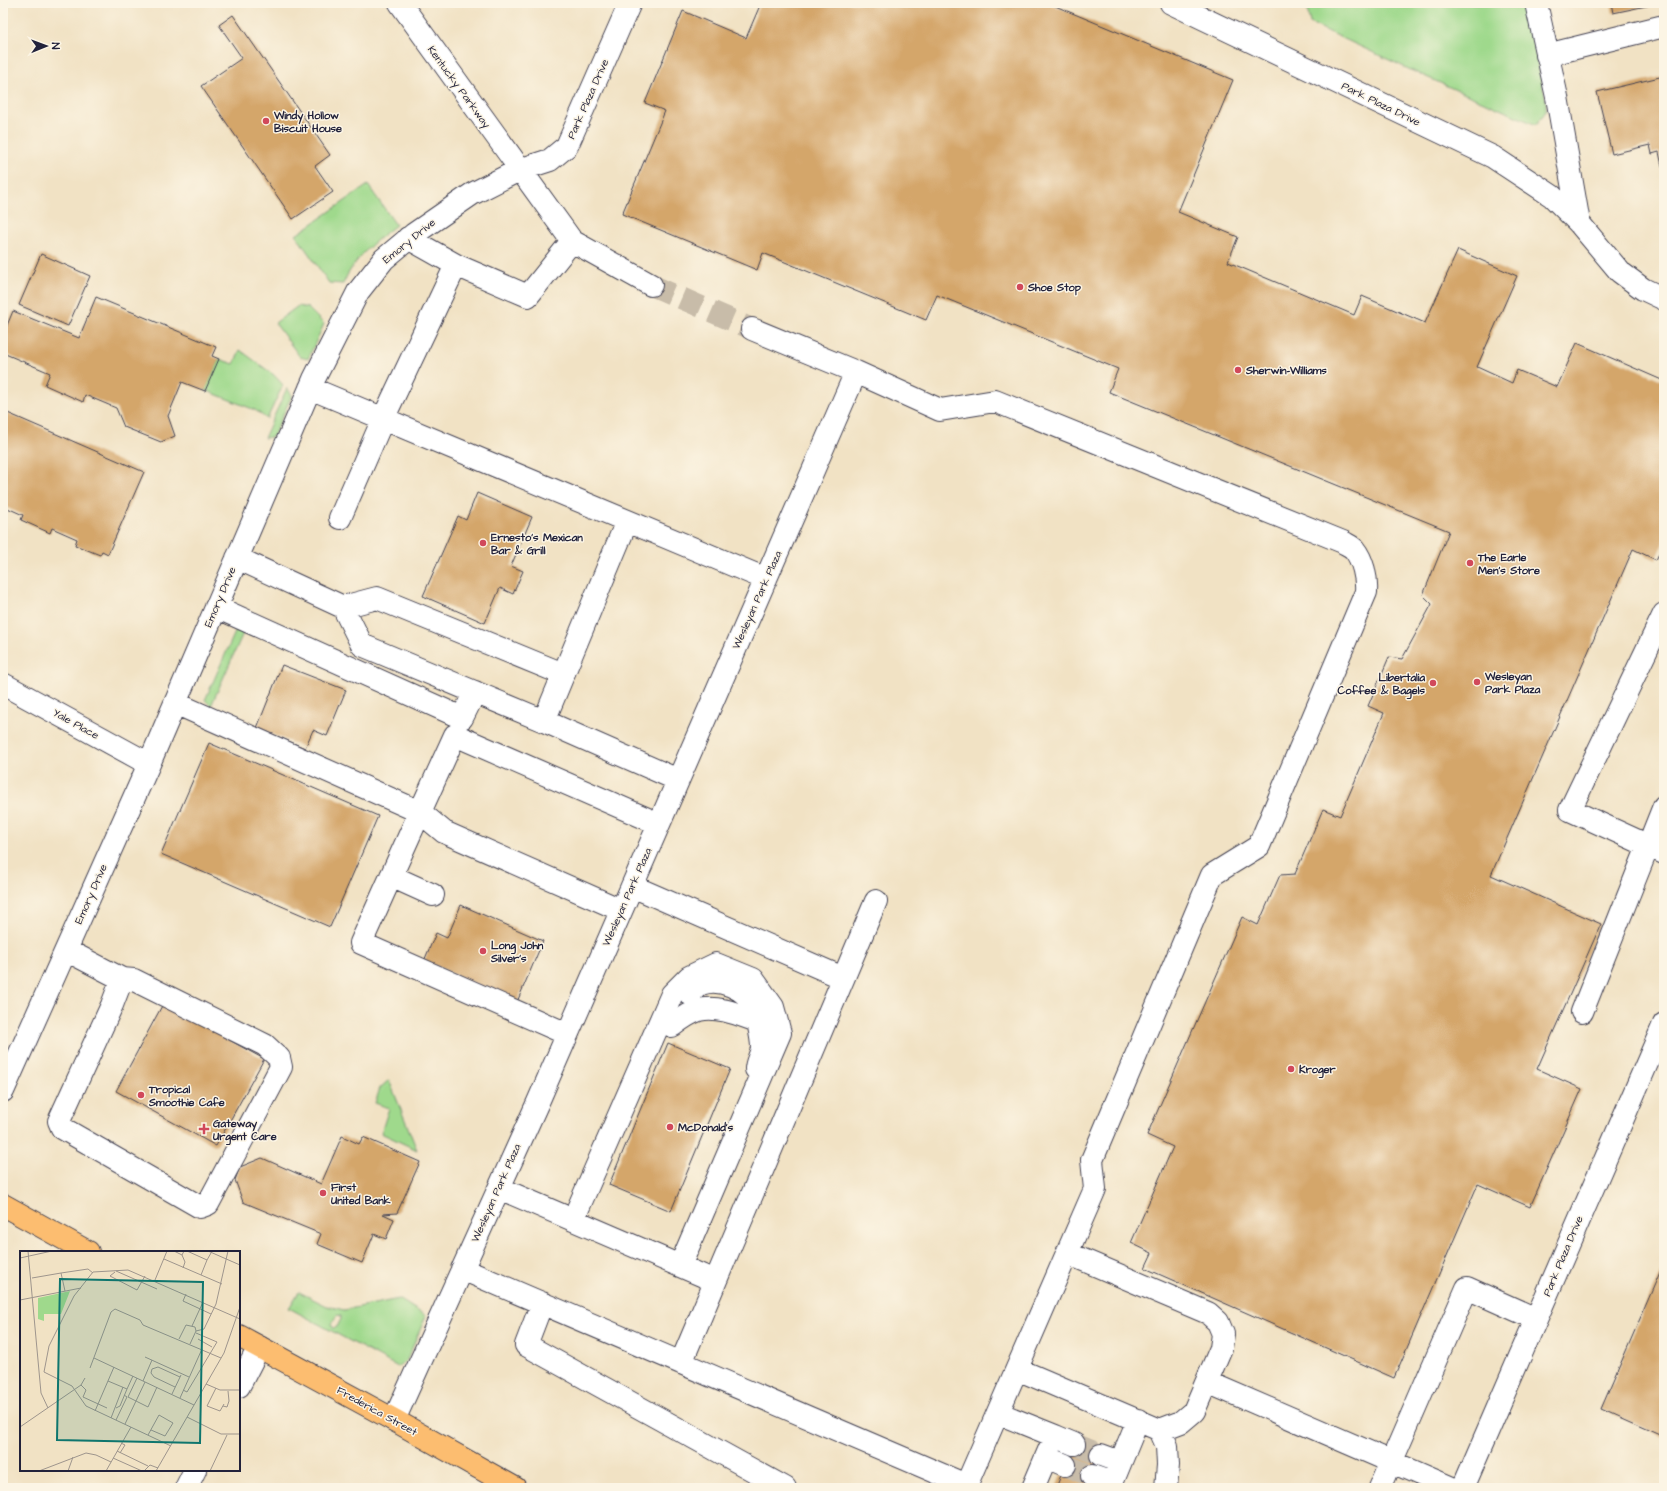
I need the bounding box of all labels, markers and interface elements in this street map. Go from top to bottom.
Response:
north arrow [26,26,66,66]
text: N [48,42,63,50]
street label: Kentucky Parkway [423,43,494,132]
street label: Park Plaza Drive [564,57,612,141]
street label: Park Plaza Drive [1339,78,1423,130]
place label: Windy Hollow Biscuit House [273,108,342,136]
marker: Windy Hollow Biscuit House [261,116,271,126]
street label: Emory Drive [379,215,439,268]
place label: Shoe Stop [1027,280,1082,296]
marker: Shoe Stop [1015,282,1025,292]
place label: Sherwin-Williams [1245,363,1327,378]
marker: Sherwin-Williams [1233,365,1243,375]
place label: Ernesto's Mexican Bar & Grill [491,530,583,558]
marker: Ernesto's Mexican Bar & Grill [478,538,488,548]
street label: Wesleyan Park Plaza [729,548,787,652]
place label: The Earle Men's Store [1477,550,1540,578]
marker: The Earle Men's Store [1465,558,1475,568]
street label: Emory Drive [201,564,240,630]
place label: Wesleyan Park Plaza [1484,669,1541,697]
place label: Libertalia Coffee & Bagels [1338,670,1425,700]
marker: Wesleyan Park Plaza [1472,677,1482,687]
marker: Libertalia Coffee & Bagels [1428,678,1438,688]
street label: Yale Place [50,705,102,743]
street label: Wesleyan Park Plaza [599,845,657,949]
street label: Emory Drive [71,862,112,927]
place label: Long John Silver's [490,938,544,966]
marker: Long John Silver's [478,946,488,956]
place label: Kroger [1299,1062,1337,1079]
marker: Kroger [1286,1064,1296,1074]
place label: Tropical Smoothie Cafe [148,1082,225,1110]
marker: Tropical Smoothie Cafe [136,1090,146,1100]
place label: Gateway Urgent Care [212,1116,277,1146]
place label: McDonald's [678,1120,734,1135]
marker: McDonald's [665,1122,675,1132]
marker: Gateway Urgent Care [198,1123,210,1135]
street label: Wesleyan Park Plaza [468,1141,526,1245]
place label: First United Bank [330,1180,391,1208]
marker: First United Bank [318,1188,328,1198]
street label: Park Plaza Drive [1539,1213,1587,1299]
inset map [20,1251,240,1471]
street label: Frederica Street [334,1383,420,1440]

